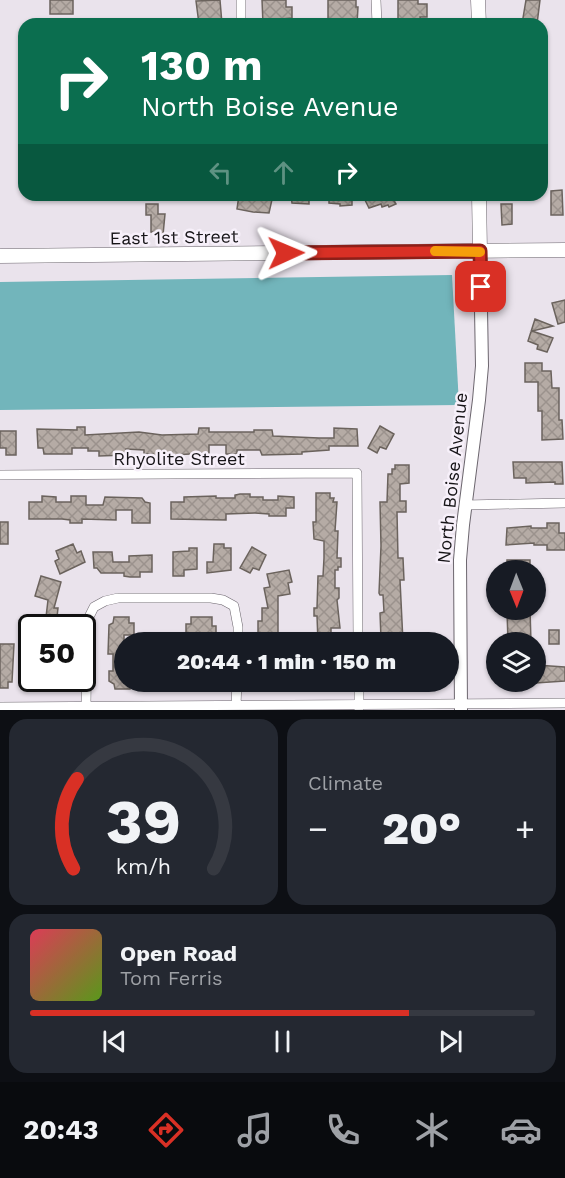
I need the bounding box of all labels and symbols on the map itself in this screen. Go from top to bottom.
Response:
position arrow [254,221,318,285]
street label: East 1st Street [109,225,239,249]
pin [455,261,506,312]
street label: North Boise Avenue [433,391,471,565]
street label: Rhyolite Street [113,448,245,469]
north arrow [486,560,546,620]
speed limit sign: 50 [18,614,96,692]

